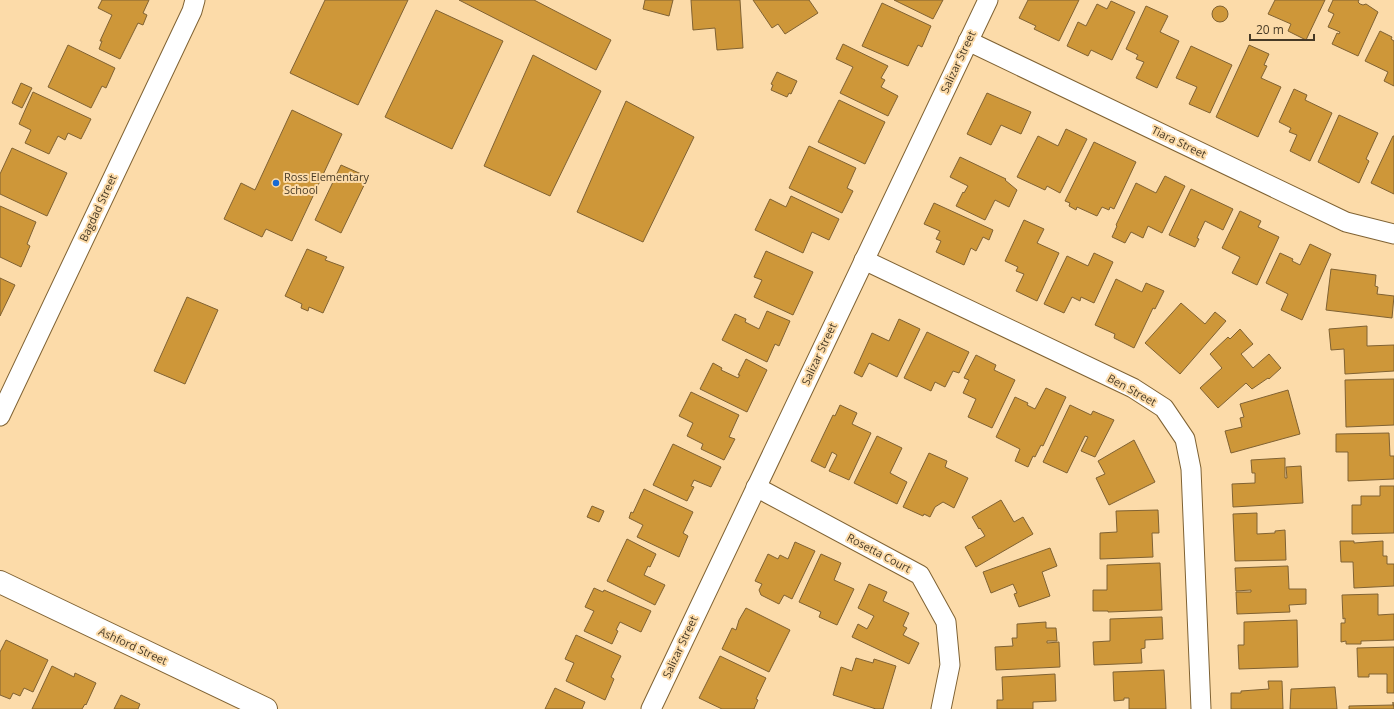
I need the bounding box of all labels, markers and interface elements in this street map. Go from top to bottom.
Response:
scale bar [1250,16,1314,42]
text: 20 m [1256,21,1284,38]
street label: Salizar Street [937,28,979,95]
street label: Tiara Street [1149,122,1209,161]
place label: Ross Elementary School [284,169,369,197]
street label: Bagdad Street [75,172,120,244]
marker: Ross Elementary School [271,178,281,188]
street label: Salizar Street [798,320,840,387]
street label: Ben Street [1105,370,1159,409]
street label: Rosetta Court [845,529,914,576]
street label: Salizar Street [659,613,701,680]
street label: Ashford Street [96,623,170,668]

